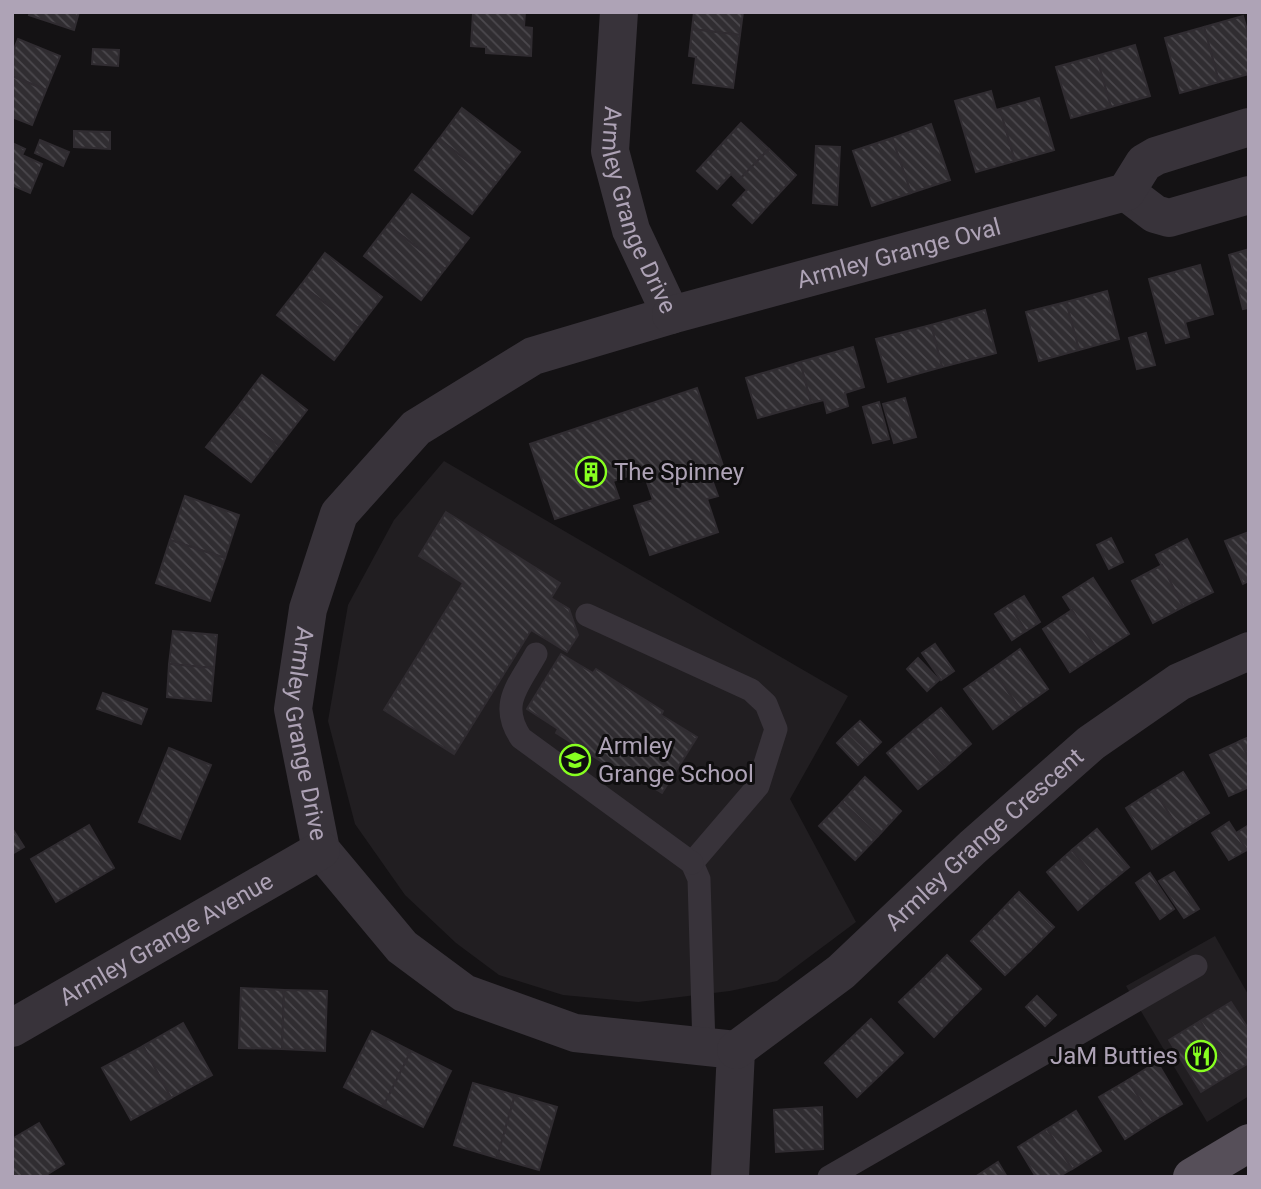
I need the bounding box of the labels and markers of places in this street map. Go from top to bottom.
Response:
building icon: The Spinney [574,455,608,489]
place label: The Spinney [614,458,745,486]
place label: Armley Grange School [598,732,754,788]
school or university icon: Armley Grange School [558,743,592,777]
restaurant icon: JaM Butties [1184,1039,1218,1073]
place label: JaM Butties [1050,1042,1178,1070]

